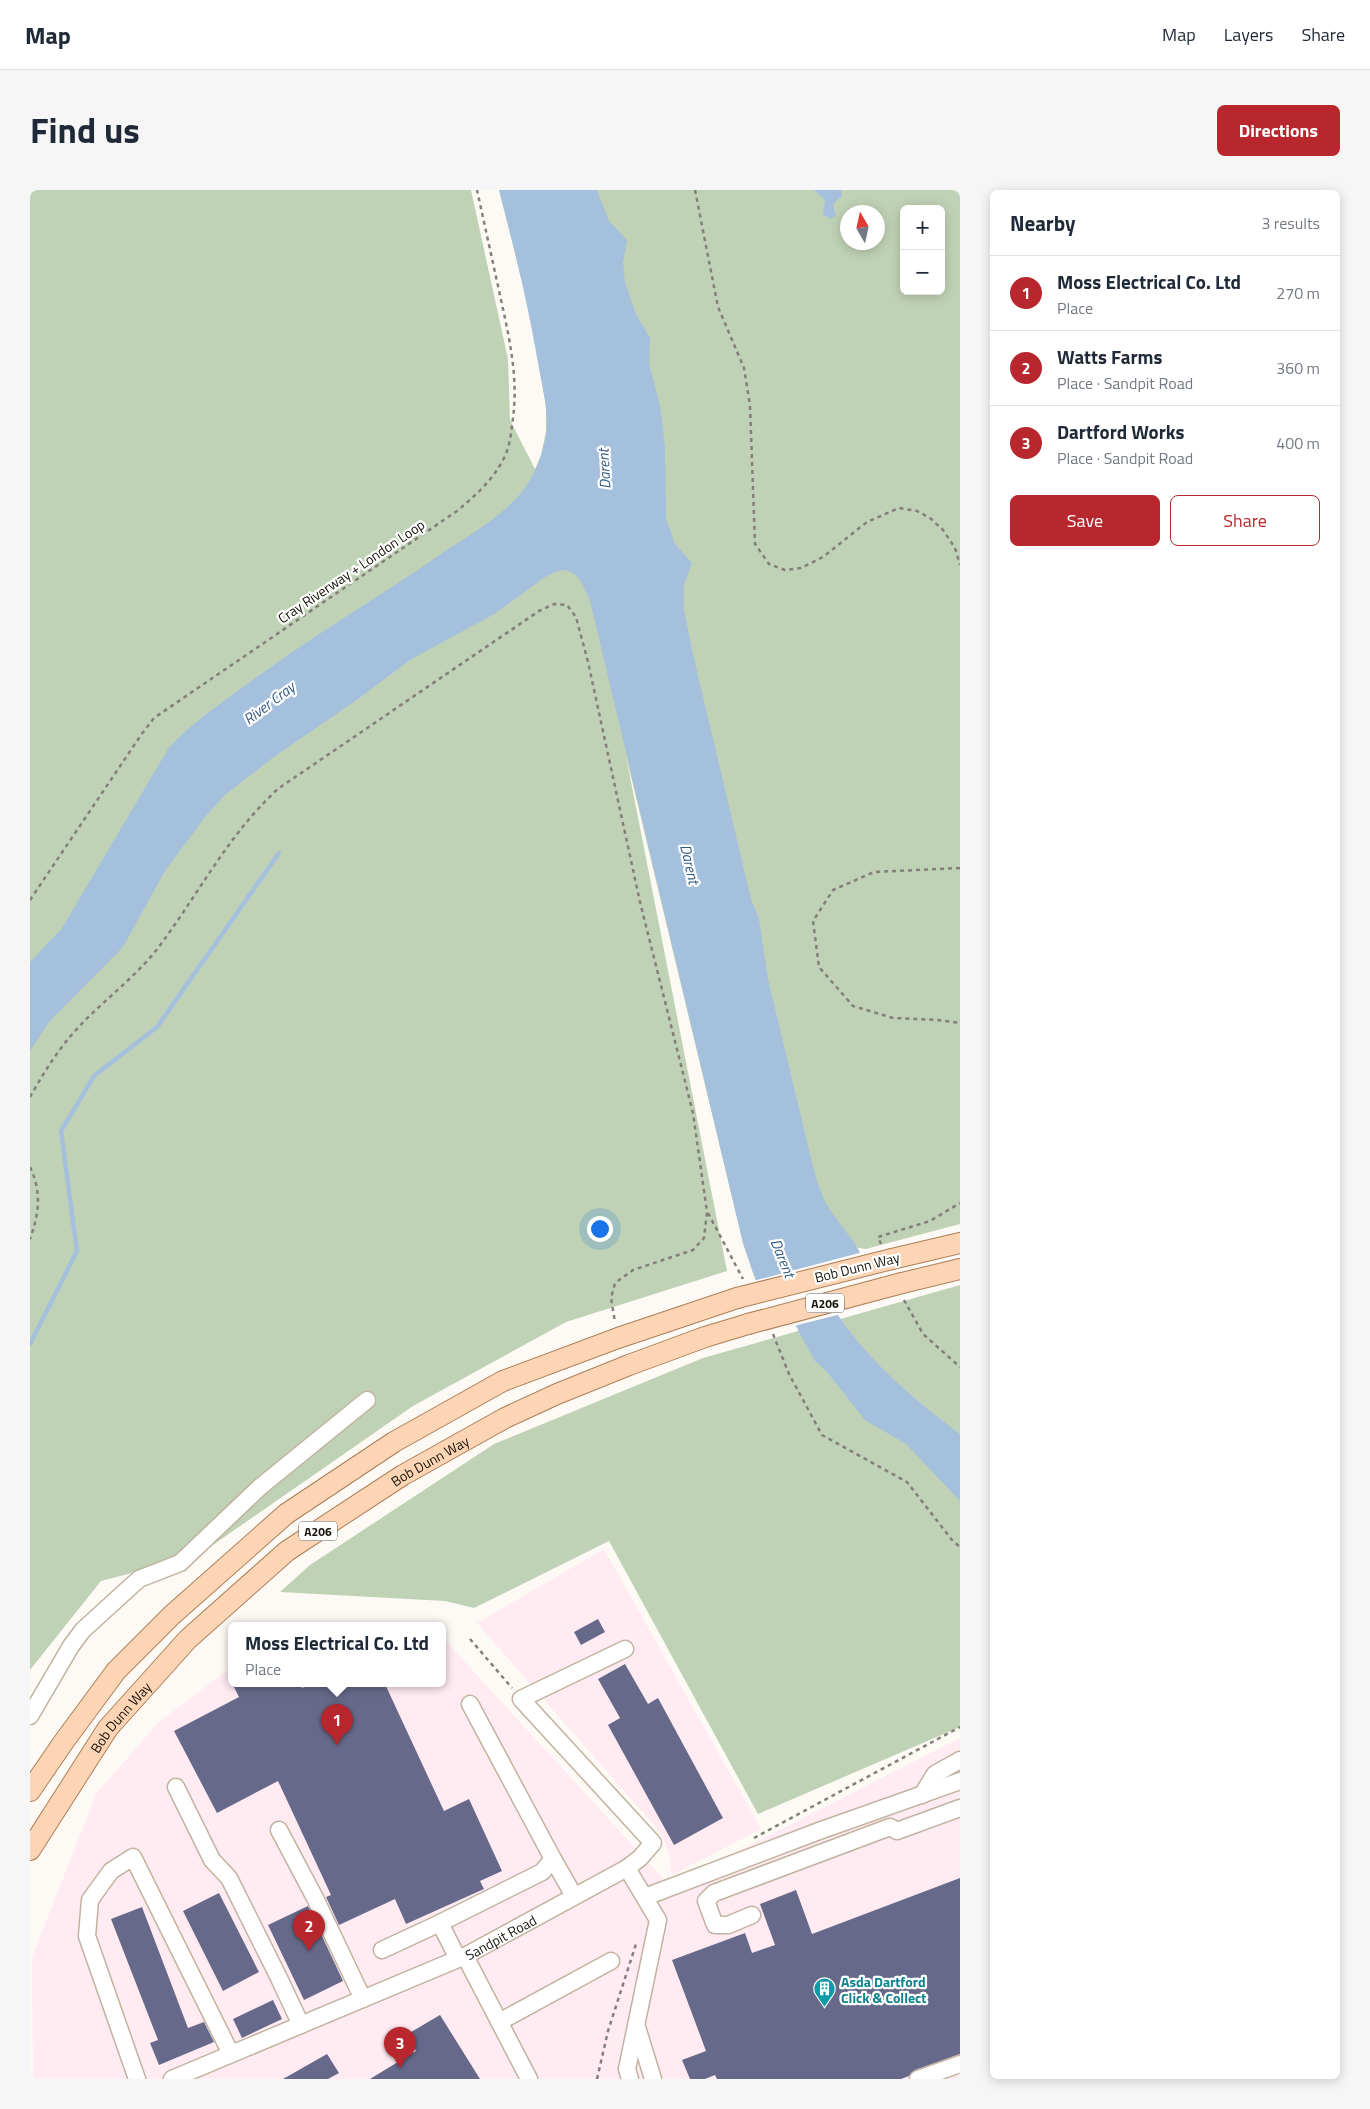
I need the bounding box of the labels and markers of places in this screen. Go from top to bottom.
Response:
pin: 1 [321,1704,353,1745]
pin: 2 [293,1910,325,1951]
place label: Asda Dartford Click & Collect [841,1971,926,2008]
building icon: Asda Dartford Click & Collect [813,1977,837,2008]
pin: 3 [384,2027,416,2068]

